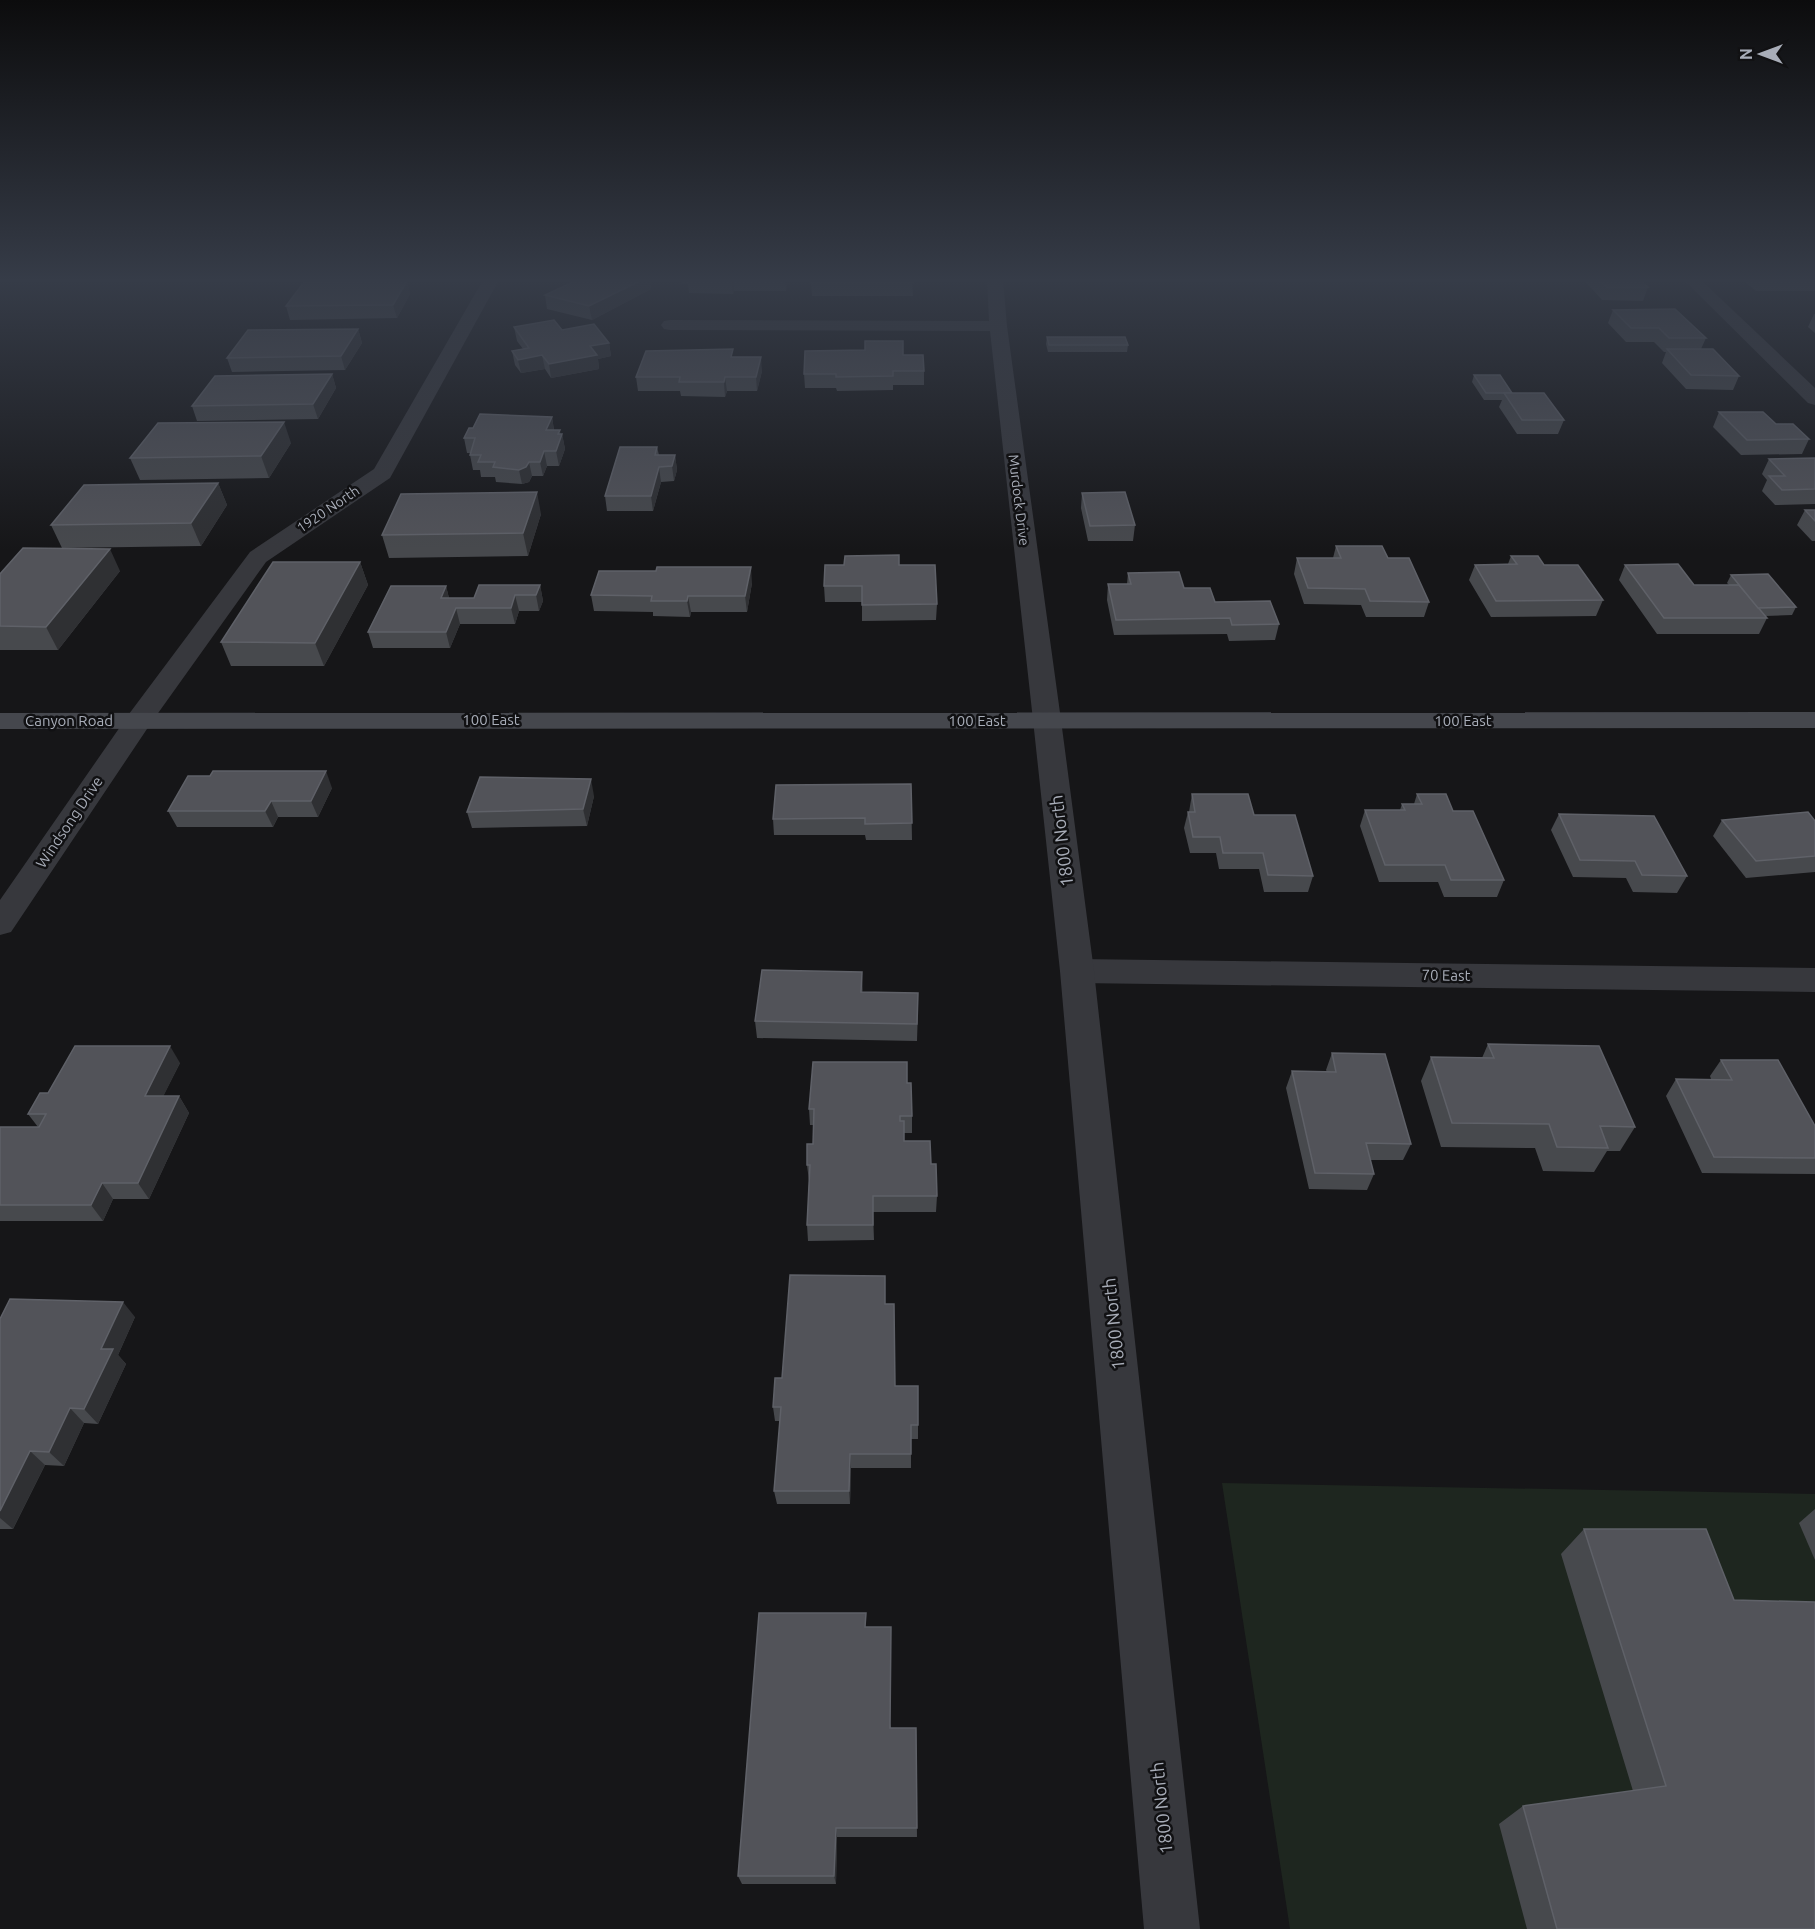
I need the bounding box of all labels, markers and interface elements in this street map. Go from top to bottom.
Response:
north arrow [1731,24,1791,84]
text: N [1737,48,1755,60]
street label: Murdock Drive [1005,454,1033,546]
street label: 1920 North [294,482,362,536]
street label: 100 East [462,711,520,728]
street label: Canyon Road [25,712,113,729]
street label: 100 East [948,712,1006,729]
street label: 100 East [1434,712,1492,729]
street label: Windsong Drive [32,773,106,871]
street label: 1800 North [1045,794,1077,888]
street label: 70 East [1421,966,1471,984]
street label: 1800 North [1098,1277,1128,1371]
street label: 1800 North [1146,1761,1176,1855]

